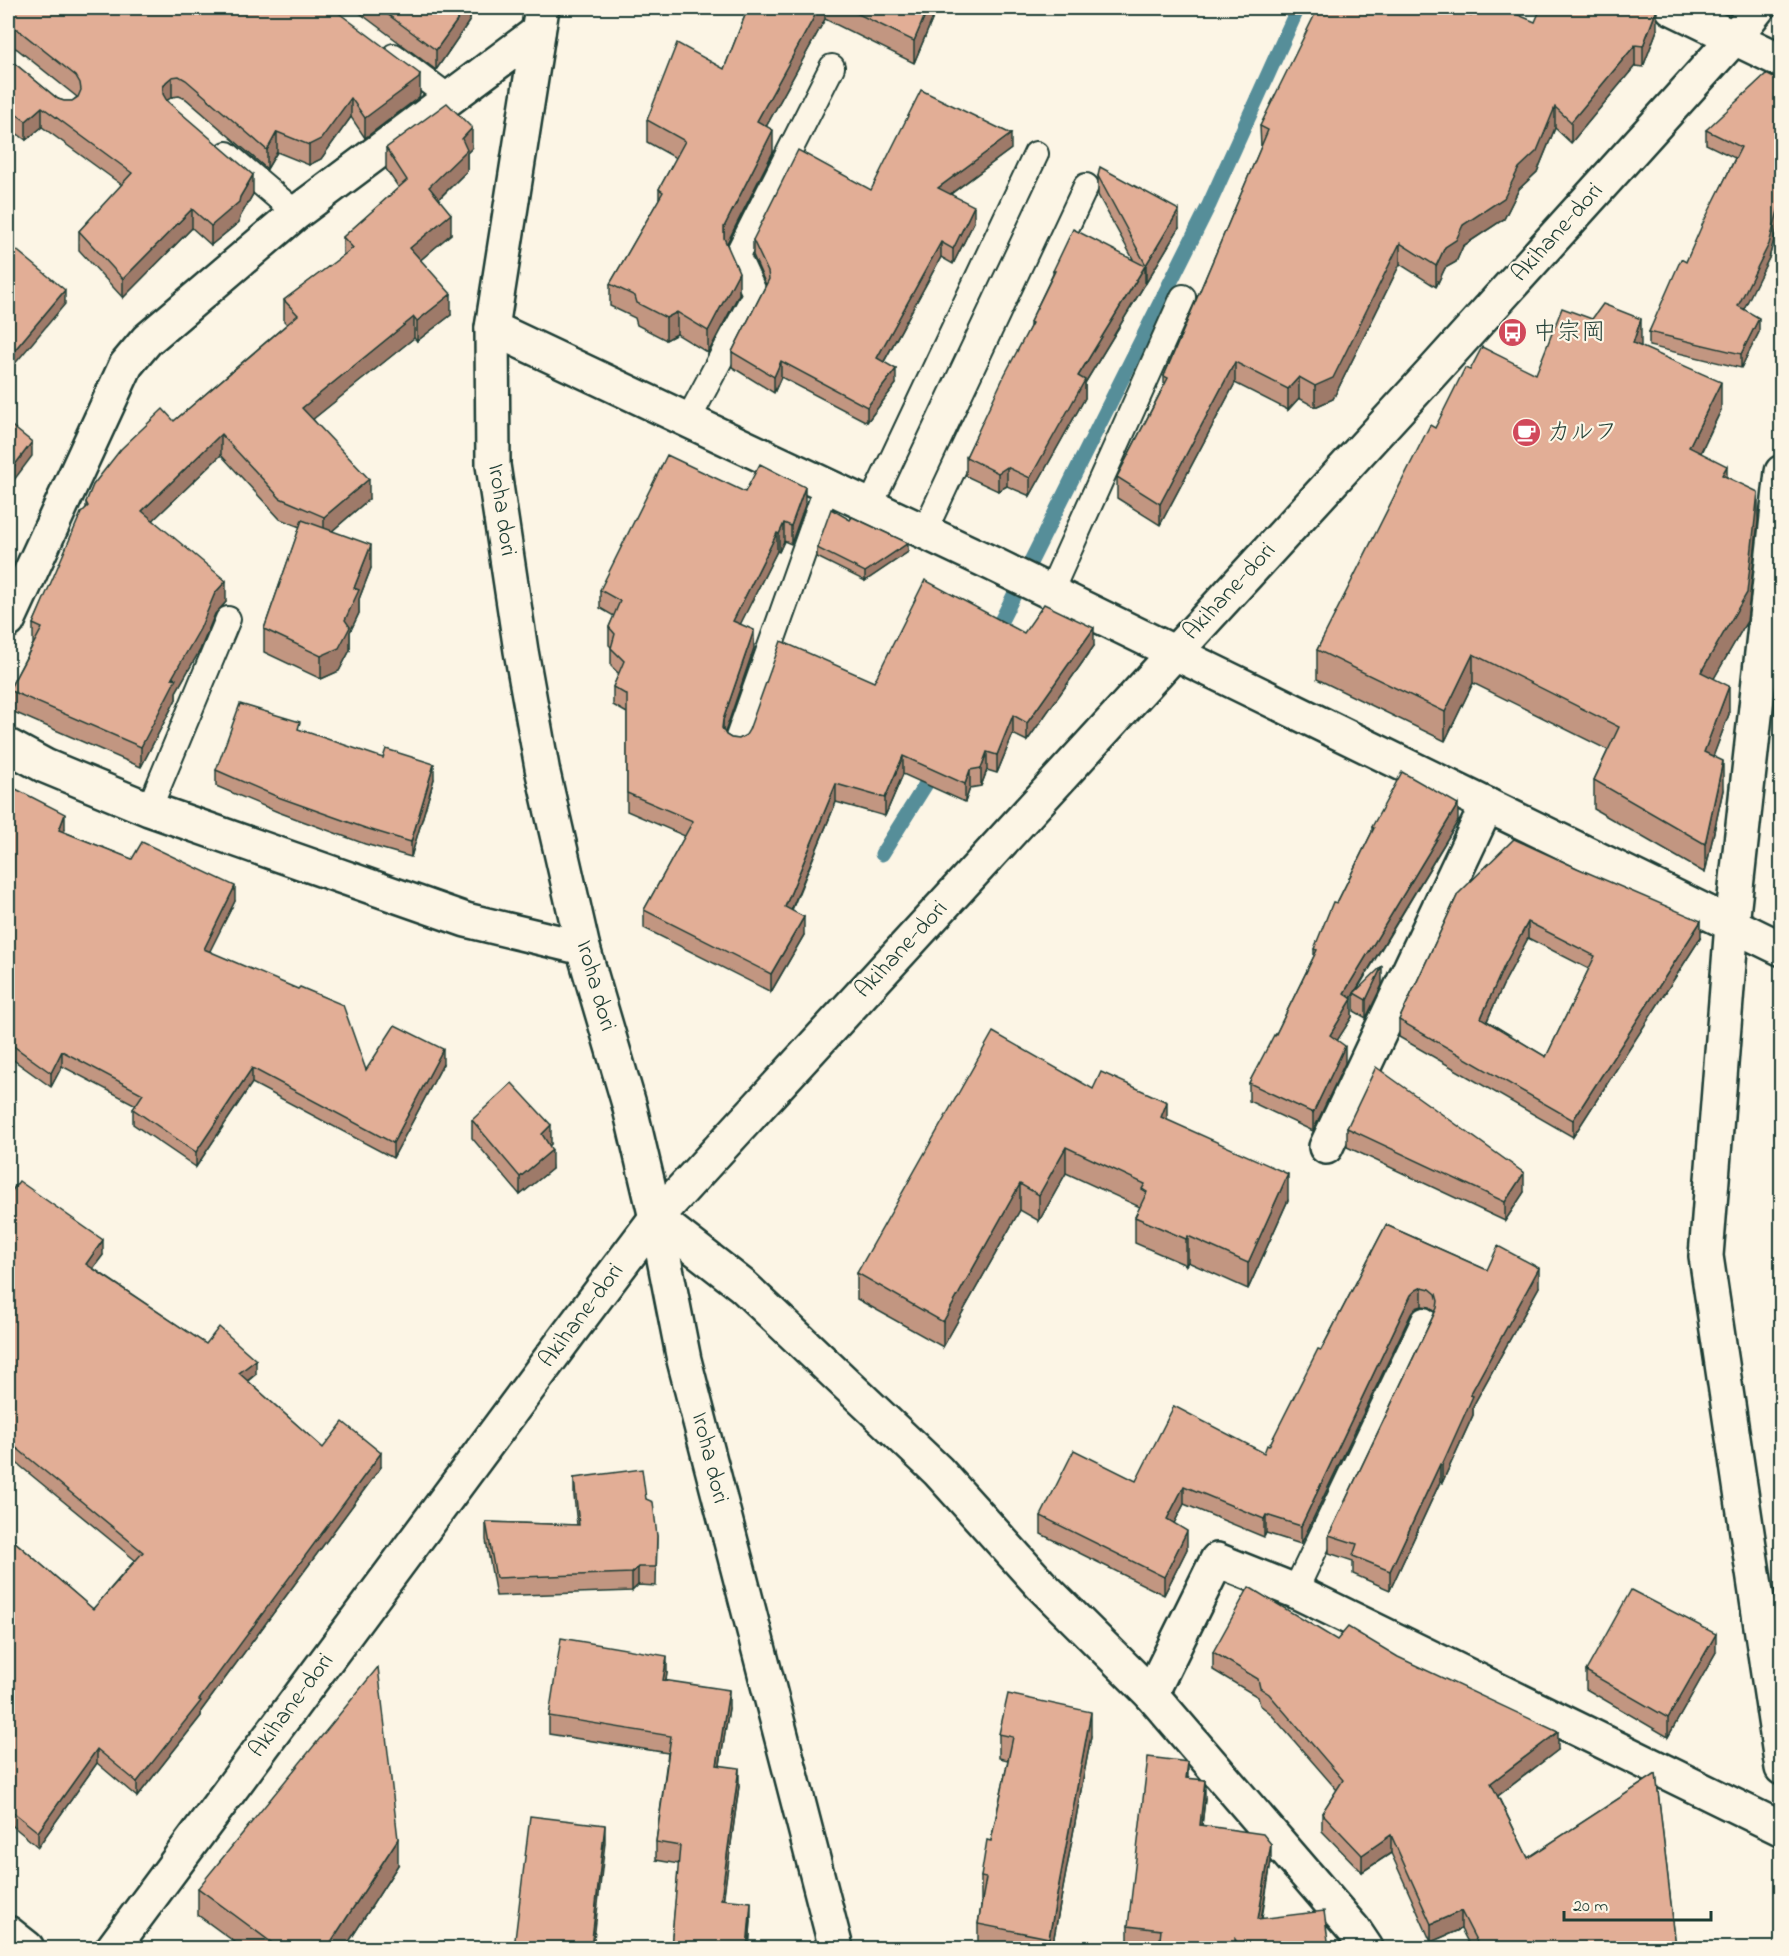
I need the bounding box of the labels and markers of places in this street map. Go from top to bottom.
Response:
place label: 中宗岡 [1533,316,1605,351]
bus stop icon: 中宗岡 [1496,317,1528,349]
place label: カルフ [1547,416,1618,451]
cafe icon: カルフ [1510,417,1542,449]

